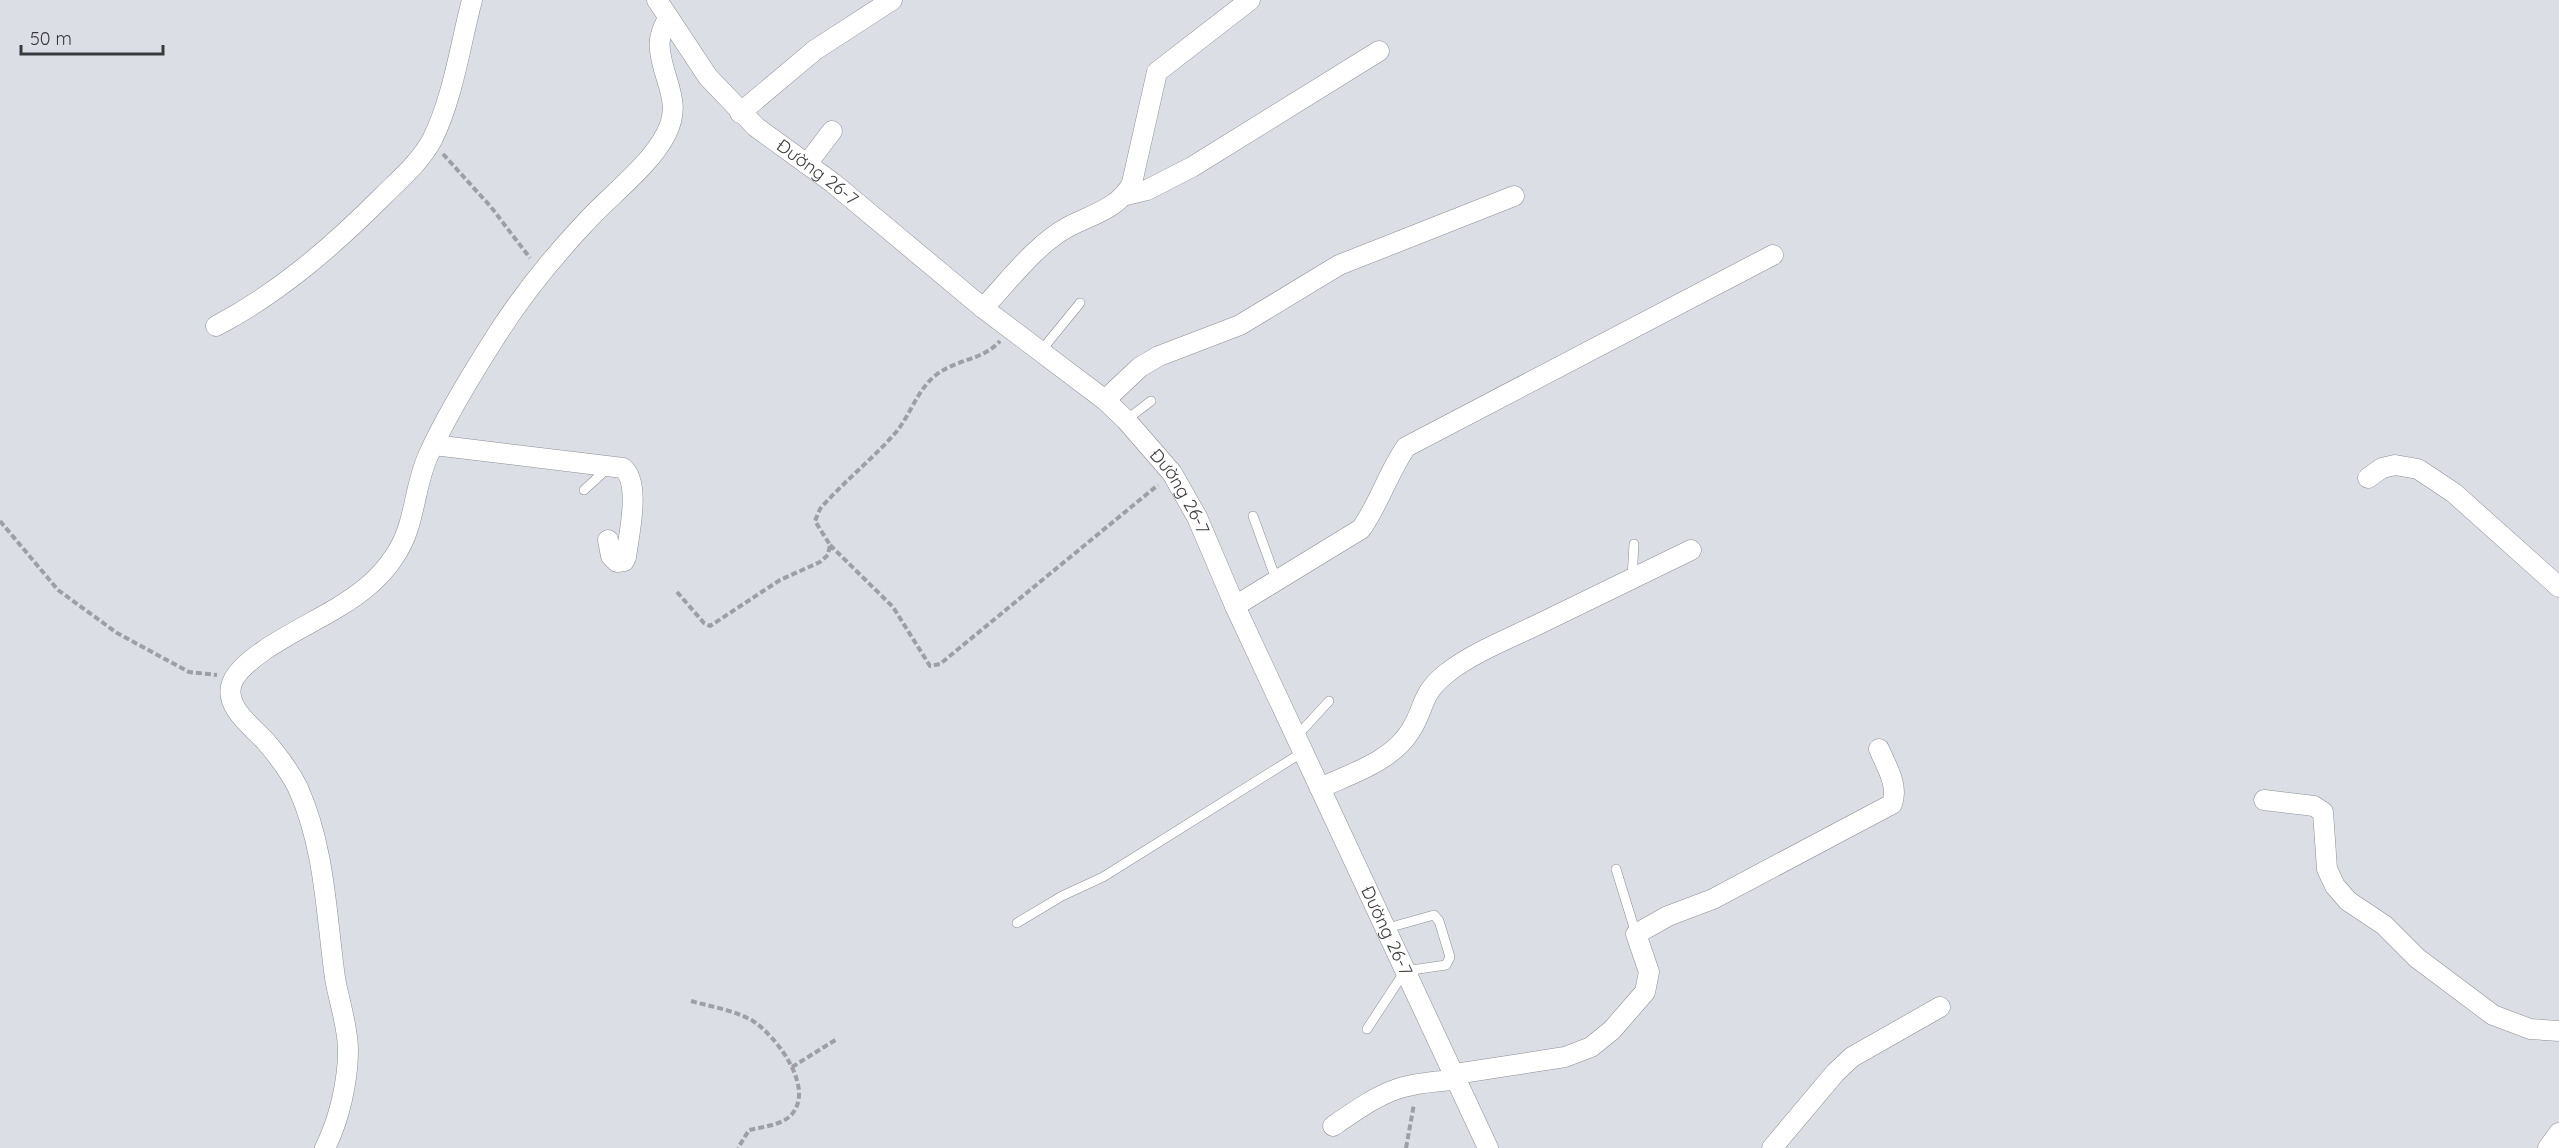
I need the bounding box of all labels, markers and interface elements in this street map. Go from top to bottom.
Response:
scale bar [21,18,164,56]
text: 50 m [30,27,72,50]
street label: Đường 26-7 [772,134,863,210]
street label: Đường 26-7 [1145,444,1215,537]
street label: Đường 26-7 [1356,882,1418,979]

